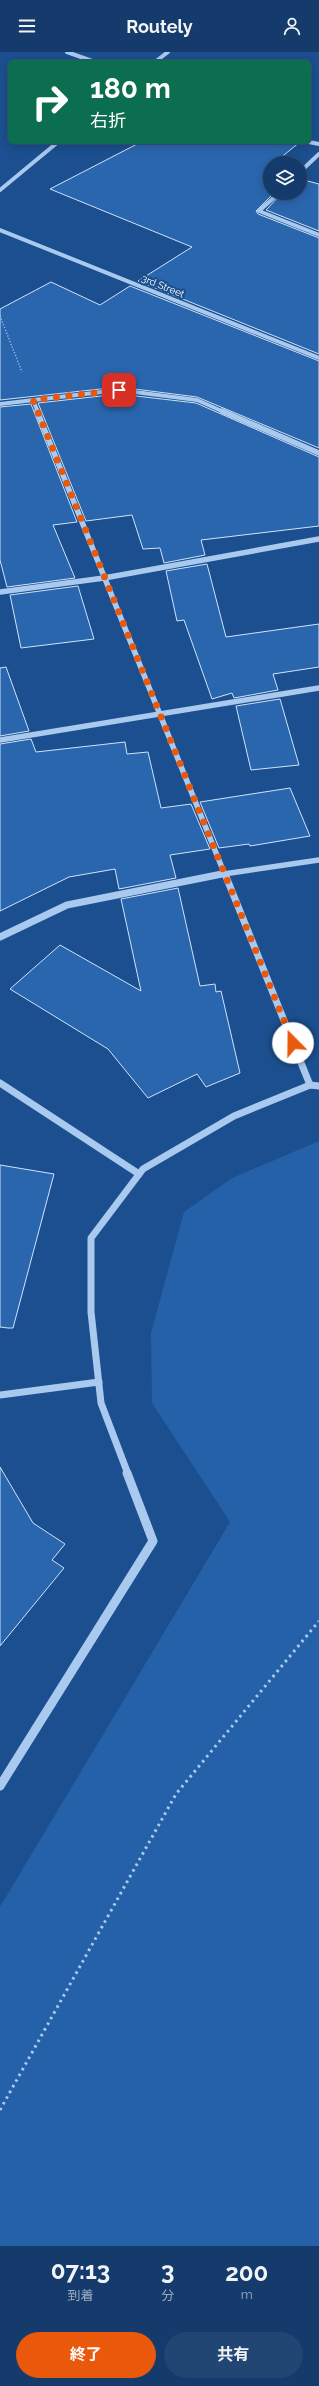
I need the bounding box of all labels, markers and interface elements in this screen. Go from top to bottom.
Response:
icon: menu [16,15,38,37]
icon: person [281,15,303,37]
text: Routely [126,16,193,37]
text: 180 m [90,72,171,105]
icon: right [24,76,76,128]
text: 右折 [90,110,126,131]
map controls [263,156,307,200]
button: layers [263,156,307,200]
street label: 3rd Street [140,272,187,300]
pin [102,373,136,407]
icon: arrive [108,379,130,401]
position arrow [272,1022,314,1064]
text: 07:13 [51,2256,110,2285]
text: 3 [161,2256,174,2285]
text: 200 [225,2258,268,2287]
text: m [241,2287,253,2302]
text: 到着 [67,2288,94,2303]
text: 分 [161,2288,174,2303]
button: 終了 [16,2332,156,2378]
button: 共有 [164,2332,303,2378]

